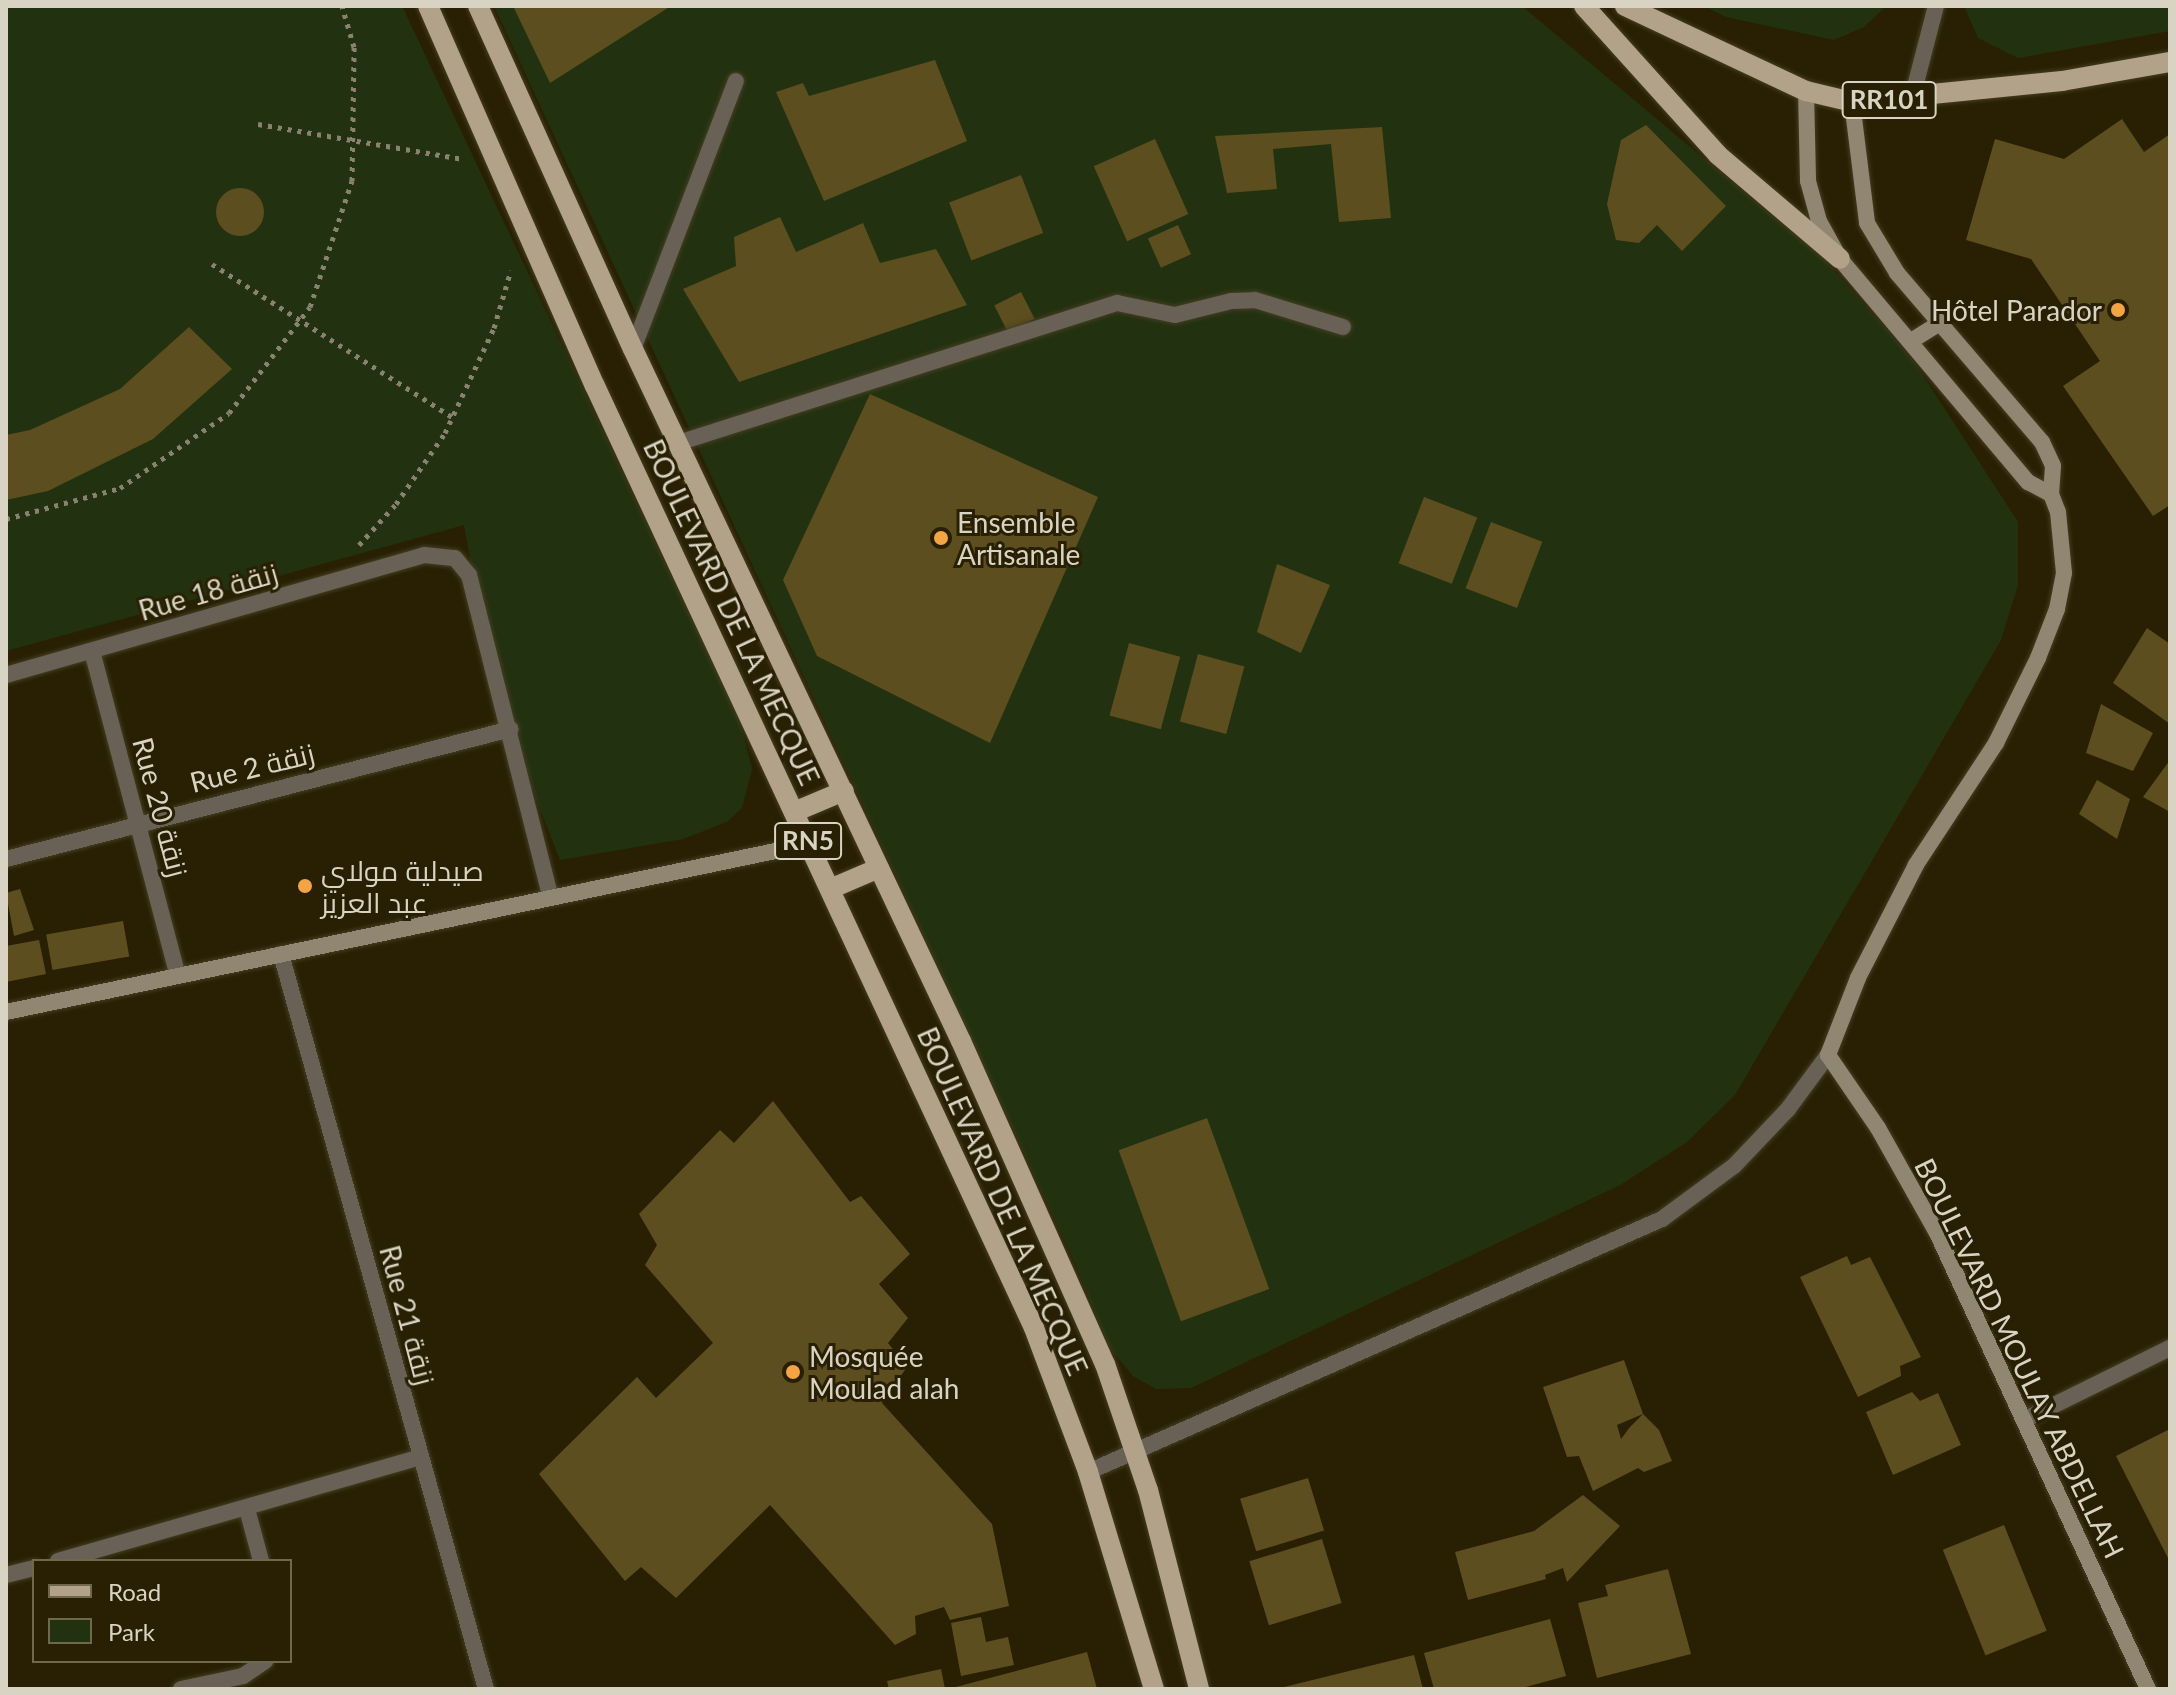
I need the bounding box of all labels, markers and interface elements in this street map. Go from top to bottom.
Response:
road number: RR101 [1841,78,1937,122]
place label: Hôtel Parador [1931,293,2102,327]
marker: Hôtel Parador [2109,301,2127,319]
street label: BOULEVARD DE LA MECQUE [637,433,827,791]
place label: Ensemble Artisanale [957,505,1080,571]
marker: Ensemble Artisanale [932,529,950,547]
street label: Rue 18 زنقة [135,555,281,627]
street label: Rue 20 زنقة [126,734,196,880]
street label: Rue 2 زنقة [186,735,318,799]
road number: RN5 [774,819,842,863]
place label: صيدلية مولاي عبد العزيز [321,853,484,919]
marker: صيدلية مولاي عبد العزيز [296,877,314,895]
street label: BOULEVARD DE LA MECQUE [911,1021,1095,1381]
street label: BOULEVARD MOULAY ABDELLAH [1908,1152,2132,1564]
street label: Rue 21 زنقة [373,1242,443,1388]
place label: Mosquée Moulad alah [809,1339,959,1405]
marker: Mosquée Moulad alah [784,1363,802,1381]
legend [32,1559,292,1663]
text: Road [108,1577,161,1606]
text: Park [108,1617,155,1646]

